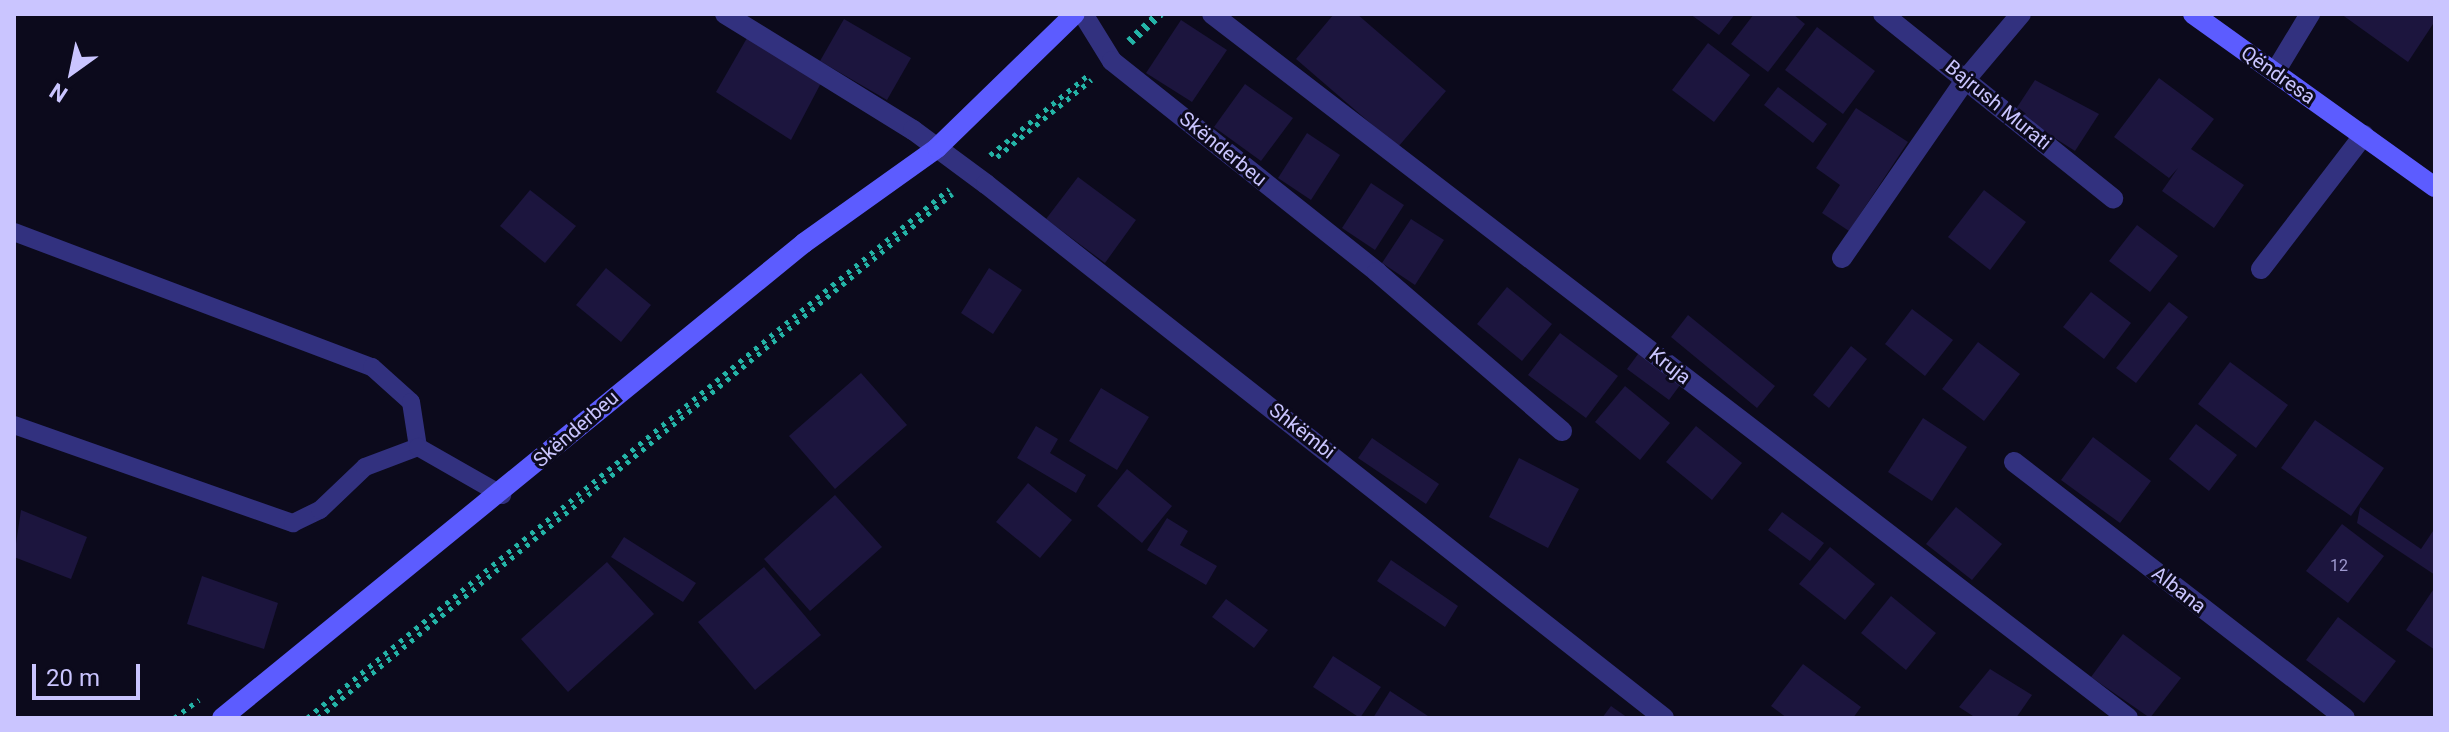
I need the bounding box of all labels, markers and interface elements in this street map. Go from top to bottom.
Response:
north arrow [32,32,112,112]
street label: Qëndresa [2236,41,2320,109]
street label: Bajrush Murati [1940,55,2056,155]
text: N [45,78,72,107]
street label: Skënderbeu [1175,107,1271,191]
street label: Kruja [1644,342,1696,390]
street label: Skënderbeu [529,386,623,472]
street label: Shkëmbi [1264,398,1340,464]
house number: 12 [2330,556,2348,576]
street label: Albana [2147,561,2211,619]
scale bar [36,648,144,698]
text: 20 m [46,664,100,692]

